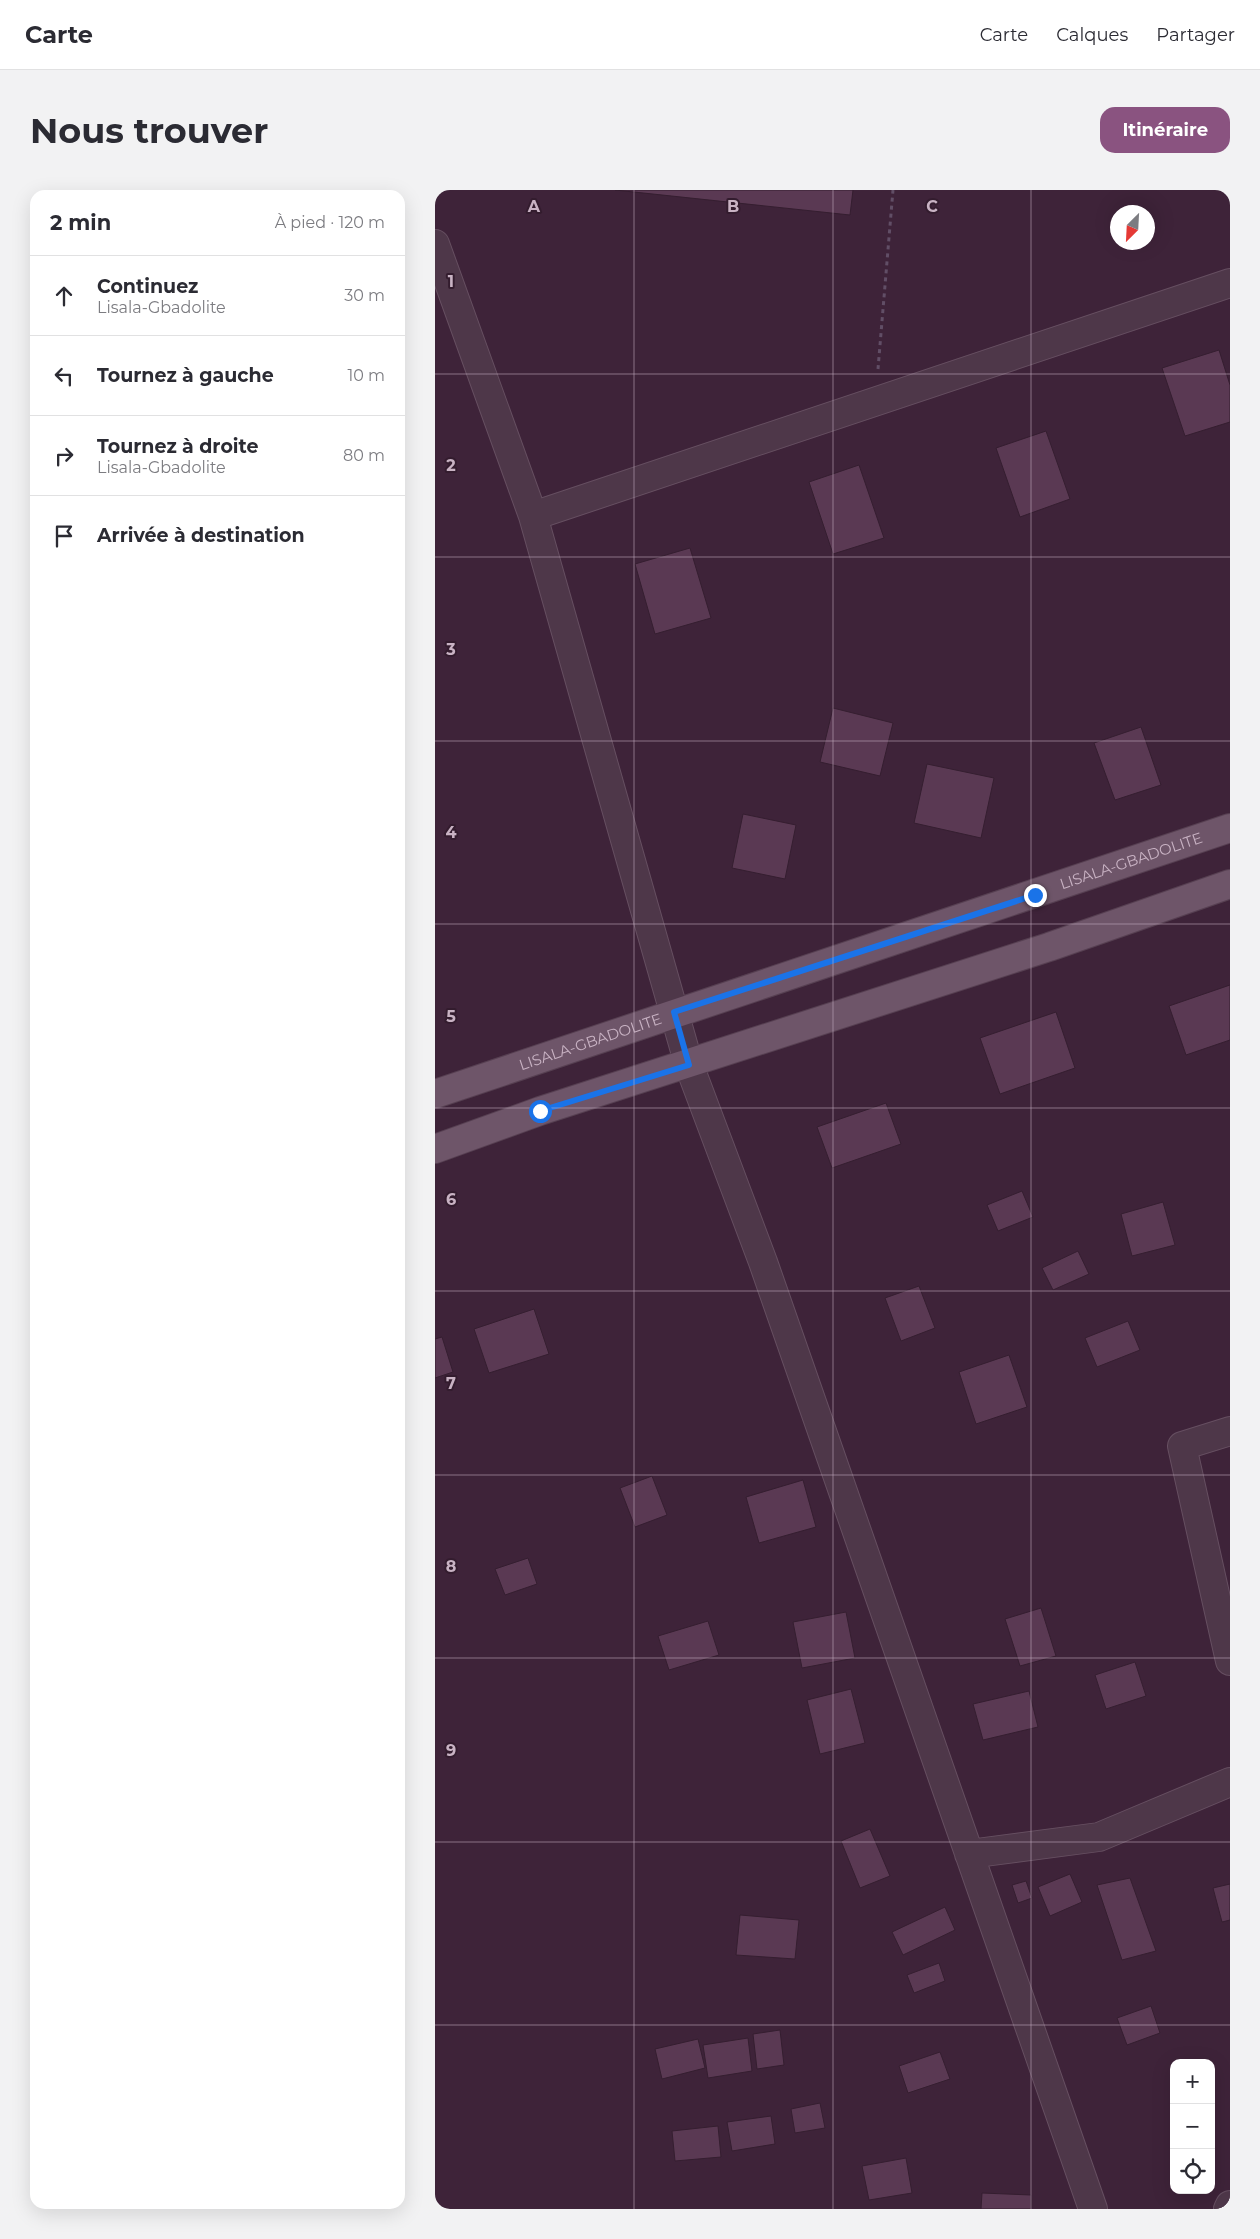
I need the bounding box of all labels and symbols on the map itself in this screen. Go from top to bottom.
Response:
text: A [527,197,541,216]
text: B [727,197,739,216]
text: C [926,197,938,216]
north arrow [1110,205,1155,250]
text: 1 [448,272,454,291]
text: 2 [446,456,456,475]
text: 3 [445,640,456,659]
text: 4 [445,823,457,842]
street label: LISALA-GBADOLITE [1057,828,1205,893]
route end [1024,884,1047,907]
text: 5 [446,1007,456,1026]
street label: LISALA-GBADOLITE [517,1009,664,1074]
route start [529,1100,552,1123]
text: 6 [446,1190,456,1209]
text: 7 [446,1374,456,1393]
text: 8 [446,1557,456,1576]
text: 9 [446,1741,456,1760]

